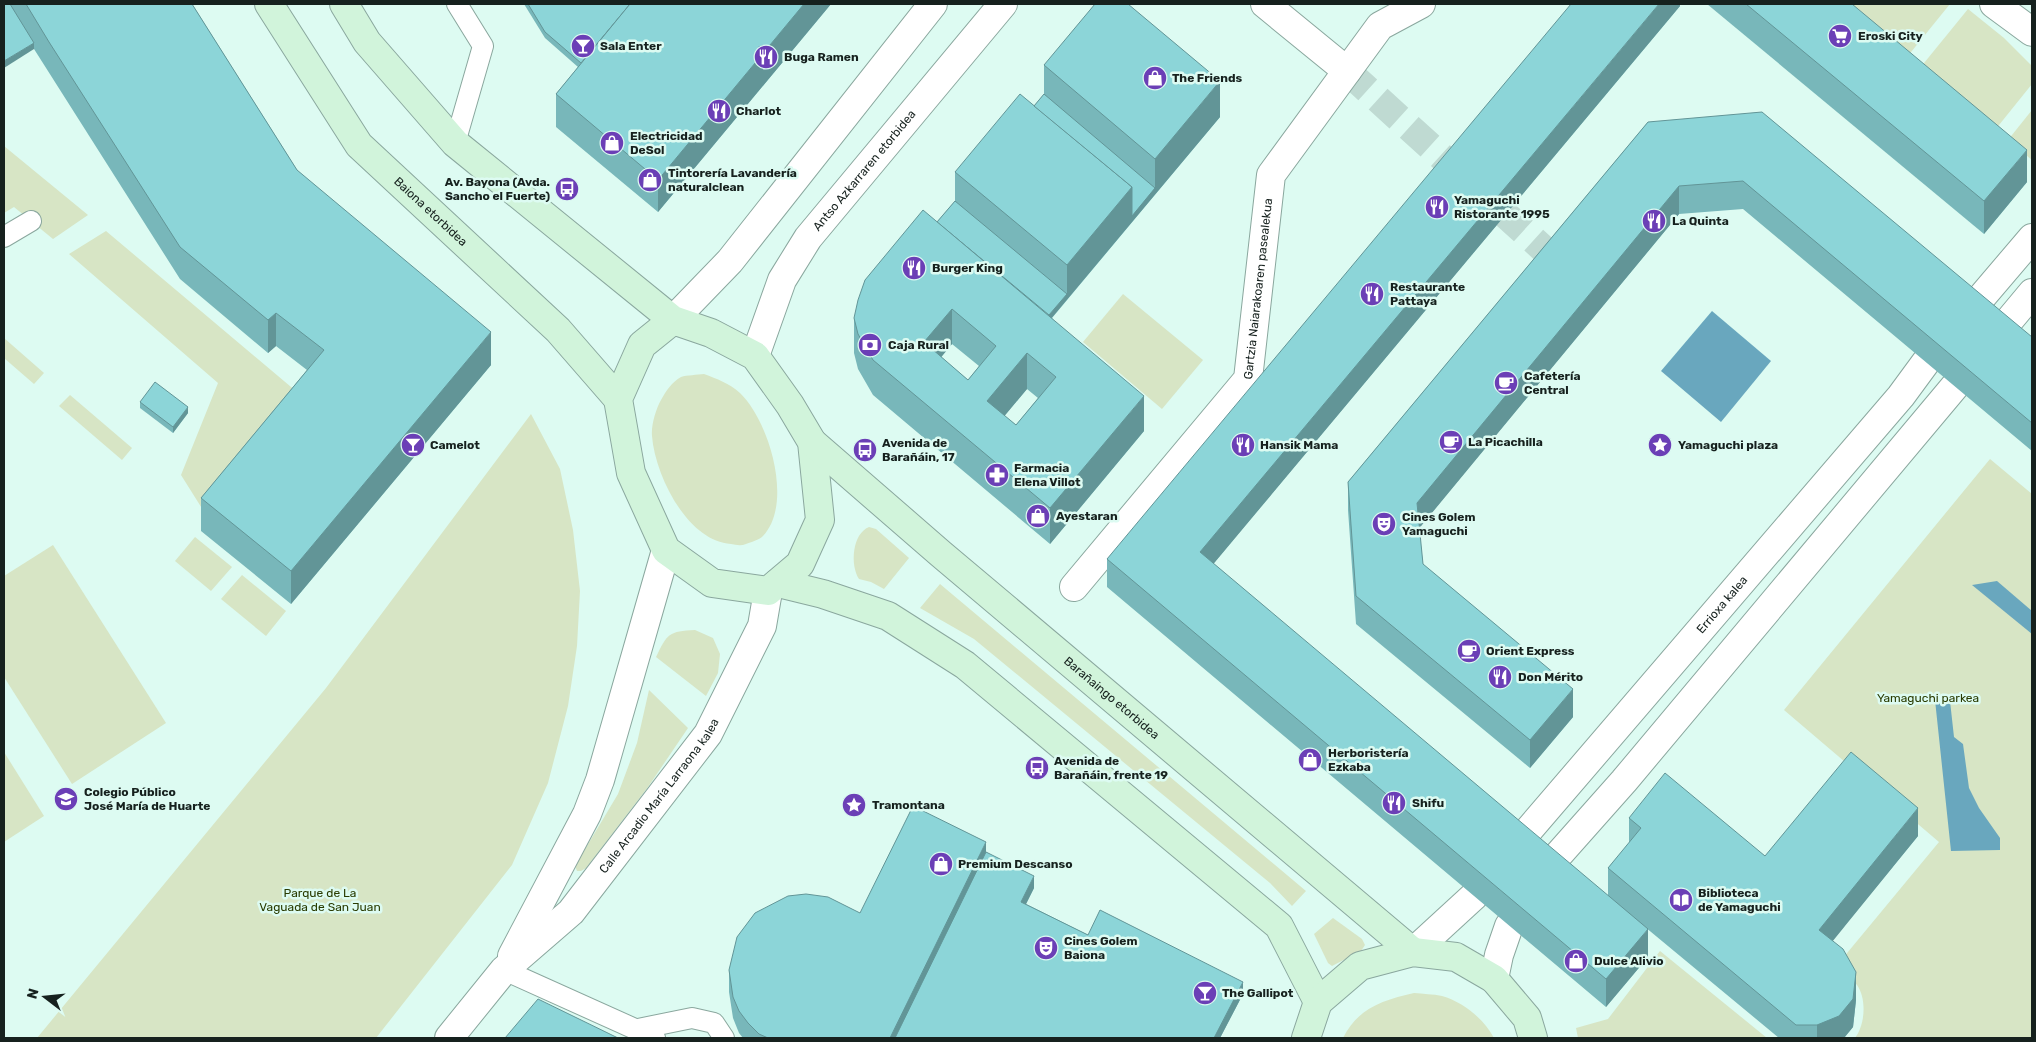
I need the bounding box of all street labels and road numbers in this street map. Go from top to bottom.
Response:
street label: Antso Azkarraren etorbidea [810,107,919,234]
street label: Baiona etorbidea [391,174,470,249]
street label: Gartzia Naiarakoaren pasealekua [1241,198,1275,380]
street label: Errioxa kalea [1694,573,1750,636]
street label: Barañaingo etorbidea [1061,654,1162,742]
street label: Calle Arcadio María Larraona kalea [596,716,722,876]

